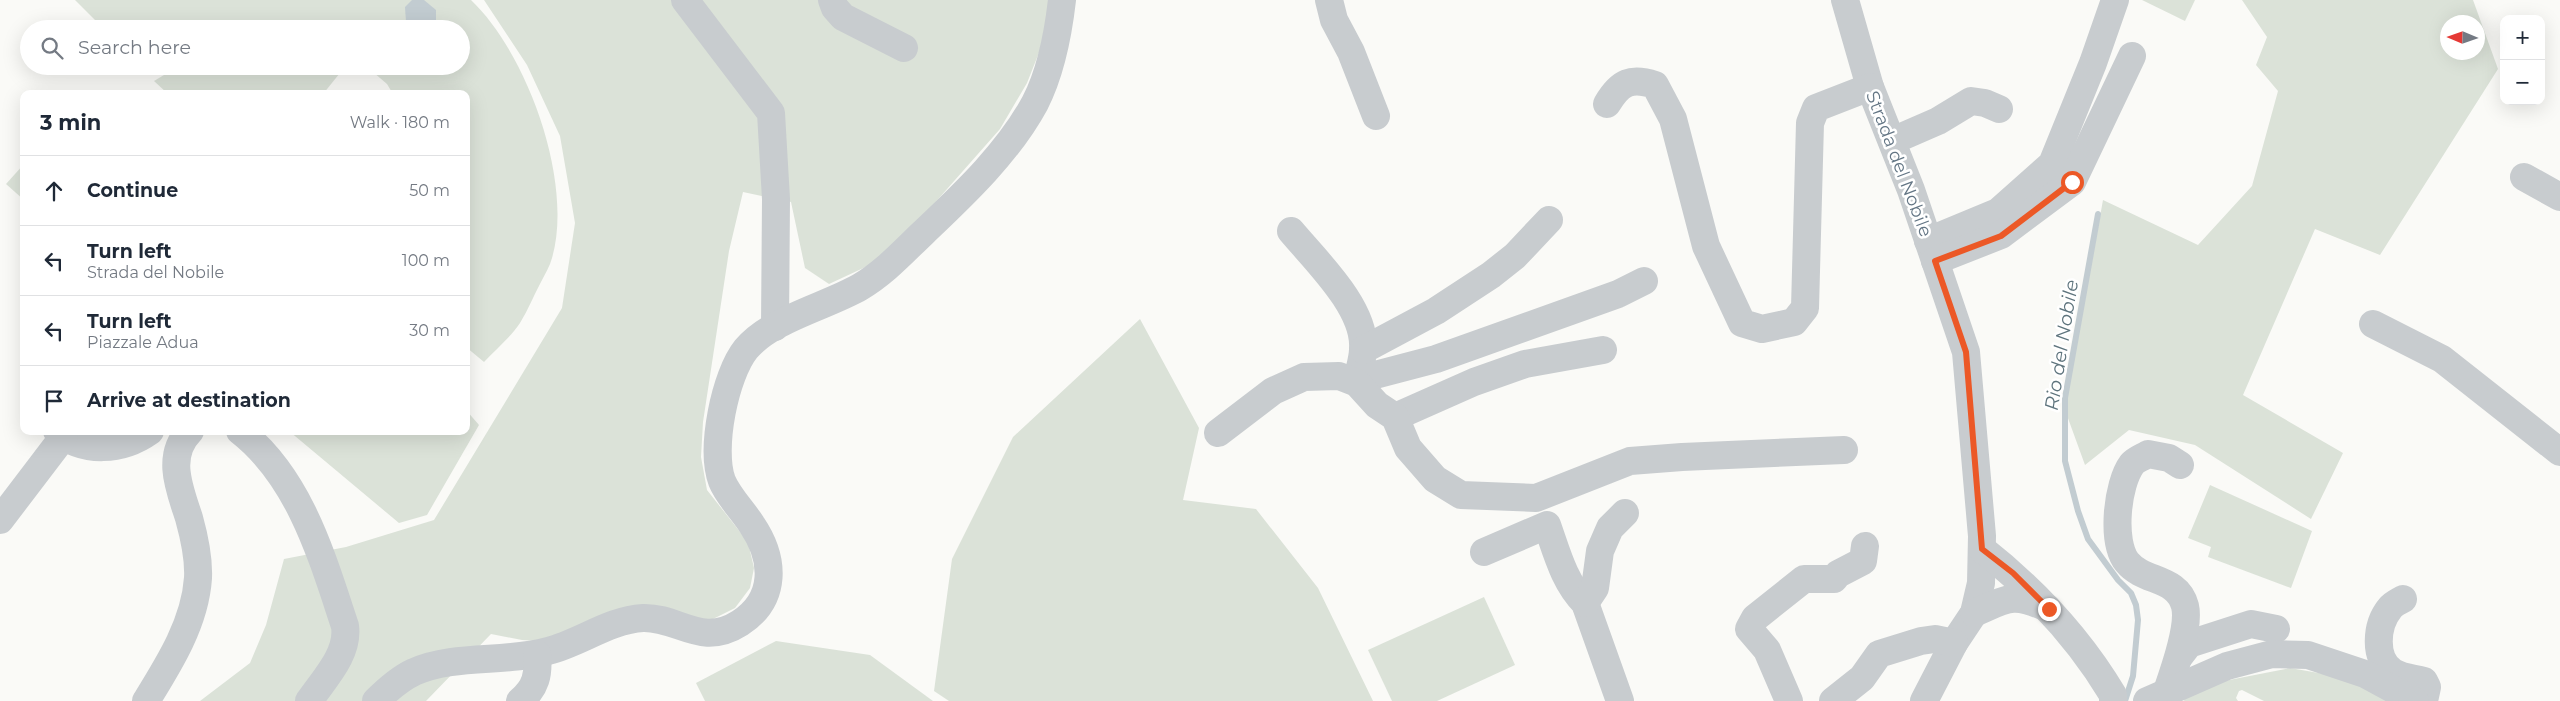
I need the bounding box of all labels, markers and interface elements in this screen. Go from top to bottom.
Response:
north arrow [2440,15,2485,60]
map controls [2500,15,2545,105]
button: + [2500,15,2545,60]
search box [20,20,470,75]
icon: search [38,34,66,62]
text: Search here [78,36,191,59]
button: − [2500,60,2545,105]
street label: Strada del Nobile [1861,88,1937,240]
text: 3 min [40,110,101,135]
text: Walk · 180 m [350,113,450,132]
route start [2061,171,2084,194]
icon: ahead [40,177,68,205]
text: Continue [87,179,178,202]
text: 50 m [409,181,450,200]
text: Turn left [87,240,172,263]
icon: left [40,247,68,275]
text: 100 m [402,251,450,270]
text: Strada del Nobile [87,263,224,282]
water label: Rio del Nobile [2040,278,2083,412]
text: Turn left [87,310,172,333]
icon: left [40,317,68,345]
text: 30 m [409,321,450,340]
text: Piazzale Adua [87,333,199,352]
icon: arrive [40,387,68,415]
text: Arrive at destination [87,389,291,412]
route end [2038,598,2061,621]

